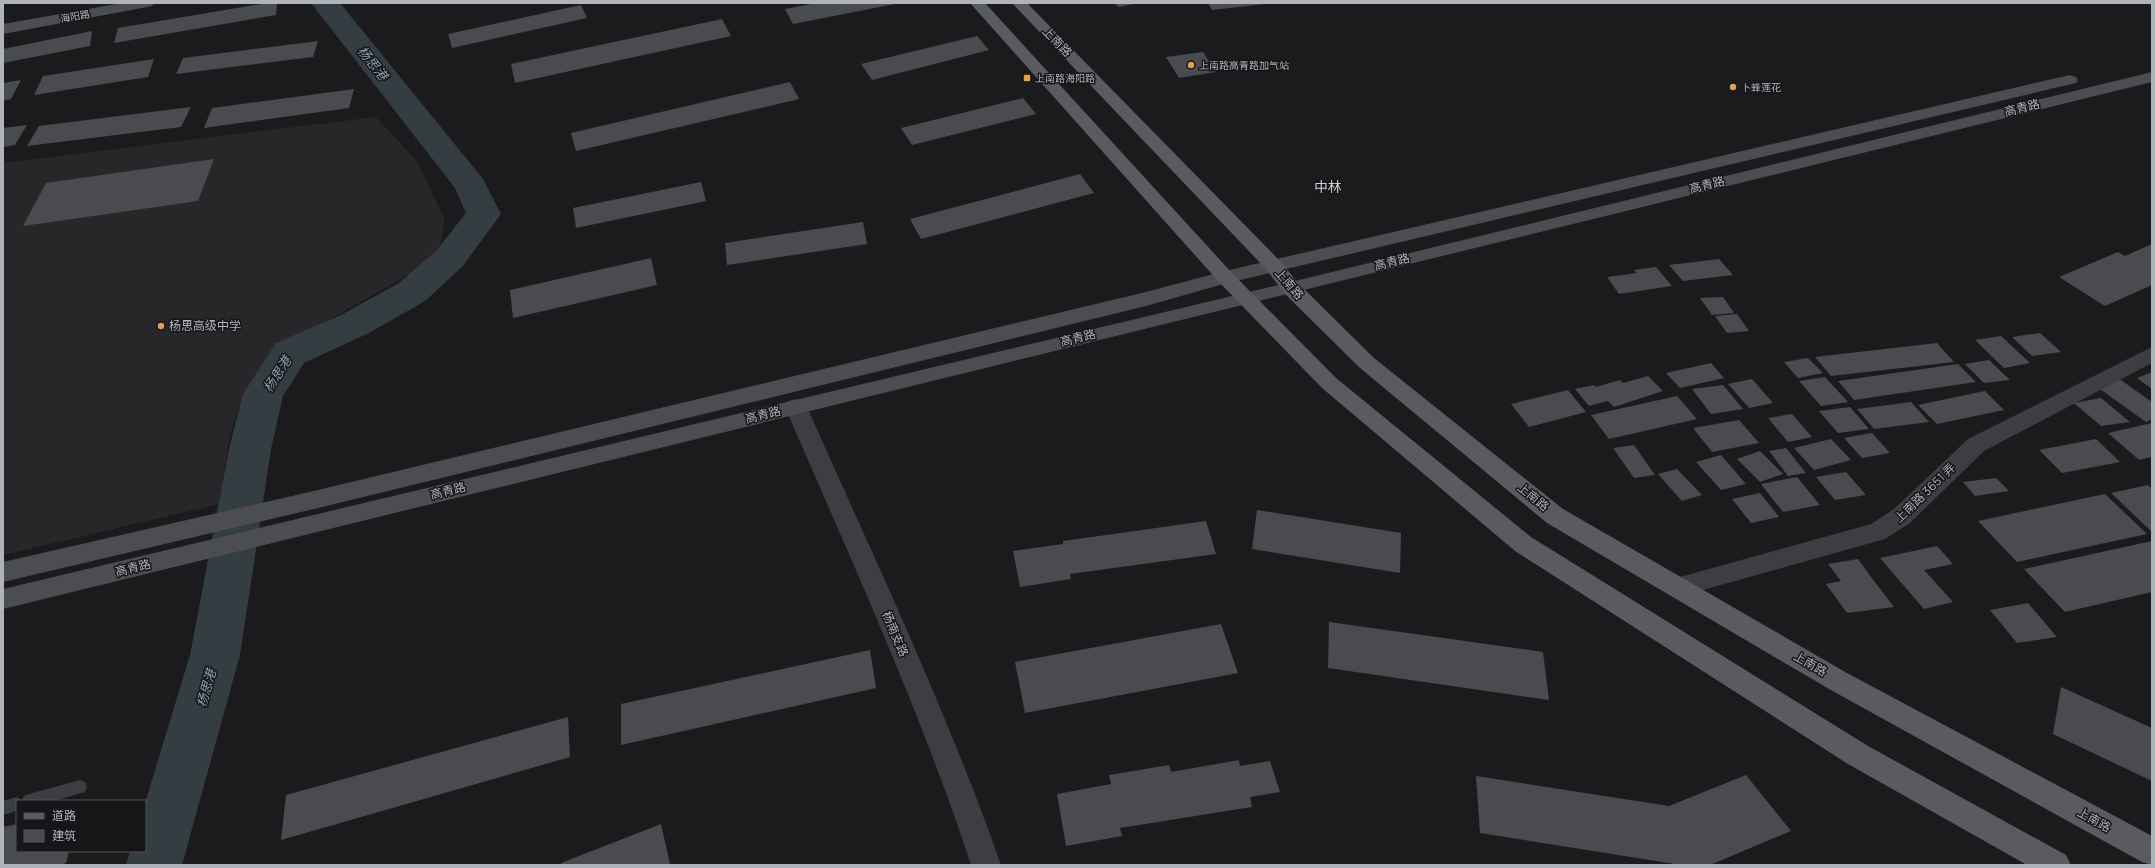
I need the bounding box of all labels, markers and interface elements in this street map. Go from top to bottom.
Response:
street label: 海阳路 [59,7,91,25]
street label: 上南路 [1039,23,1076,61]
water label: 杨思港 [354,42,394,85]
place label: 上南路高青路加气站 [1199,58,1289,72]
marker: 上南路高青路加气站 [1186,60,1196,70]
place label: 上南路海阳路 [1035,71,1095,85]
marker: 上南路海阳路 [1022,73,1032,83]
place label: 卜蜂莲花 [1741,80,1781,94]
marker: 卜蜂莲花 [1728,82,1738,92]
street label: 高青路 [2002,95,2041,120]
street label: 高青路 [1687,172,1726,197]
district label: 中林 [1314,177,1342,196]
street label: 高青路 [1372,249,1411,274]
street label: 上南路 [1271,265,1308,303]
place label: 杨思高级中学 [169,317,241,334]
marker: 杨思高级中学 [156,321,166,331]
street label: 高青路 [1058,325,1097,350]
water label: 杨思港 [259,351,296,395]
street label: 高青路 [743,402,782,427]
street label: 上南路 3651 弄 [1891,459,1959,526]
street label: 高青路 [428,478,467,503]
street label: 上南路 [1514,479,1553,515]
street label: 高青路 [113,555,152,580]
street label: 杨南支路 [878,608,913,659]
street label: 上南路 [1790,647,1830,680]
water label: 杨思港 [192,665,221,709]
legend [16,800,146,852]
street label: 上南路 [2074,803,2114,836]
text: 道路 [52,807,76,824]
text: 建筑 [52,827,76,844]

